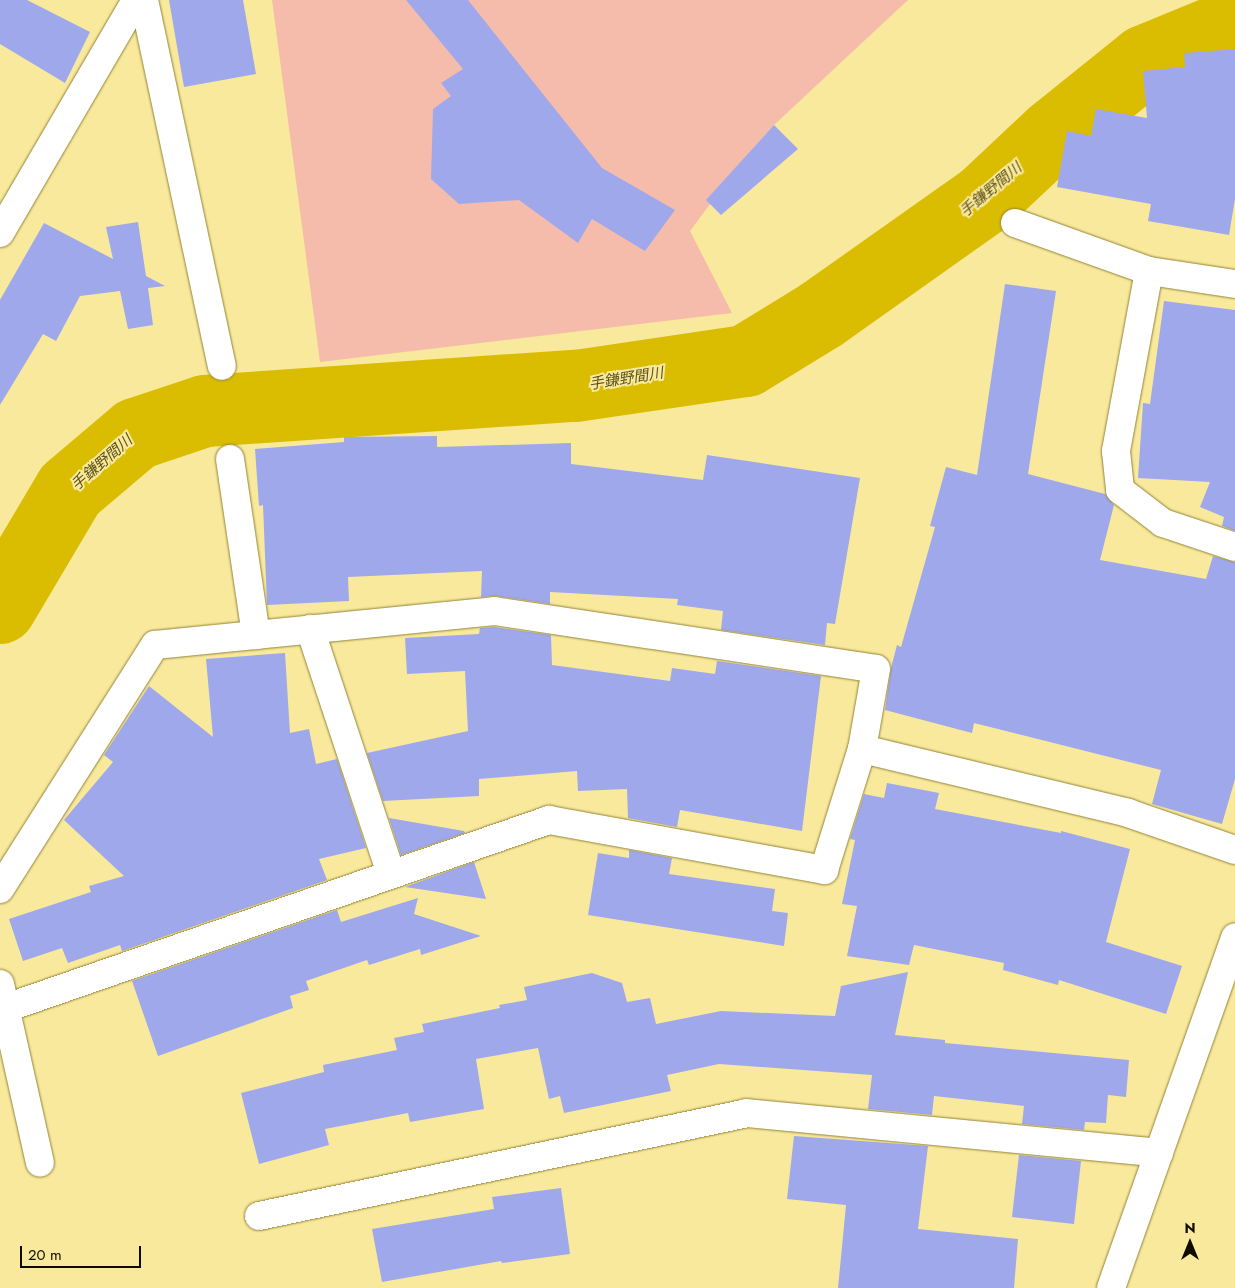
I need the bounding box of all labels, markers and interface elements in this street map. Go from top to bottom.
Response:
water label: 手鎌野間川 [956,159,1026,221]
water label: 手鎌野間川 [588,364,664,394]
water label: 手鎌野間川 [68,432,136,494]
north arrow [1165,1218,1215,1268]
text: N [1184,1218,1196,1238]
scale bar [22,1236,144,1268]
text: 20 m [28,1244,62,1266]

